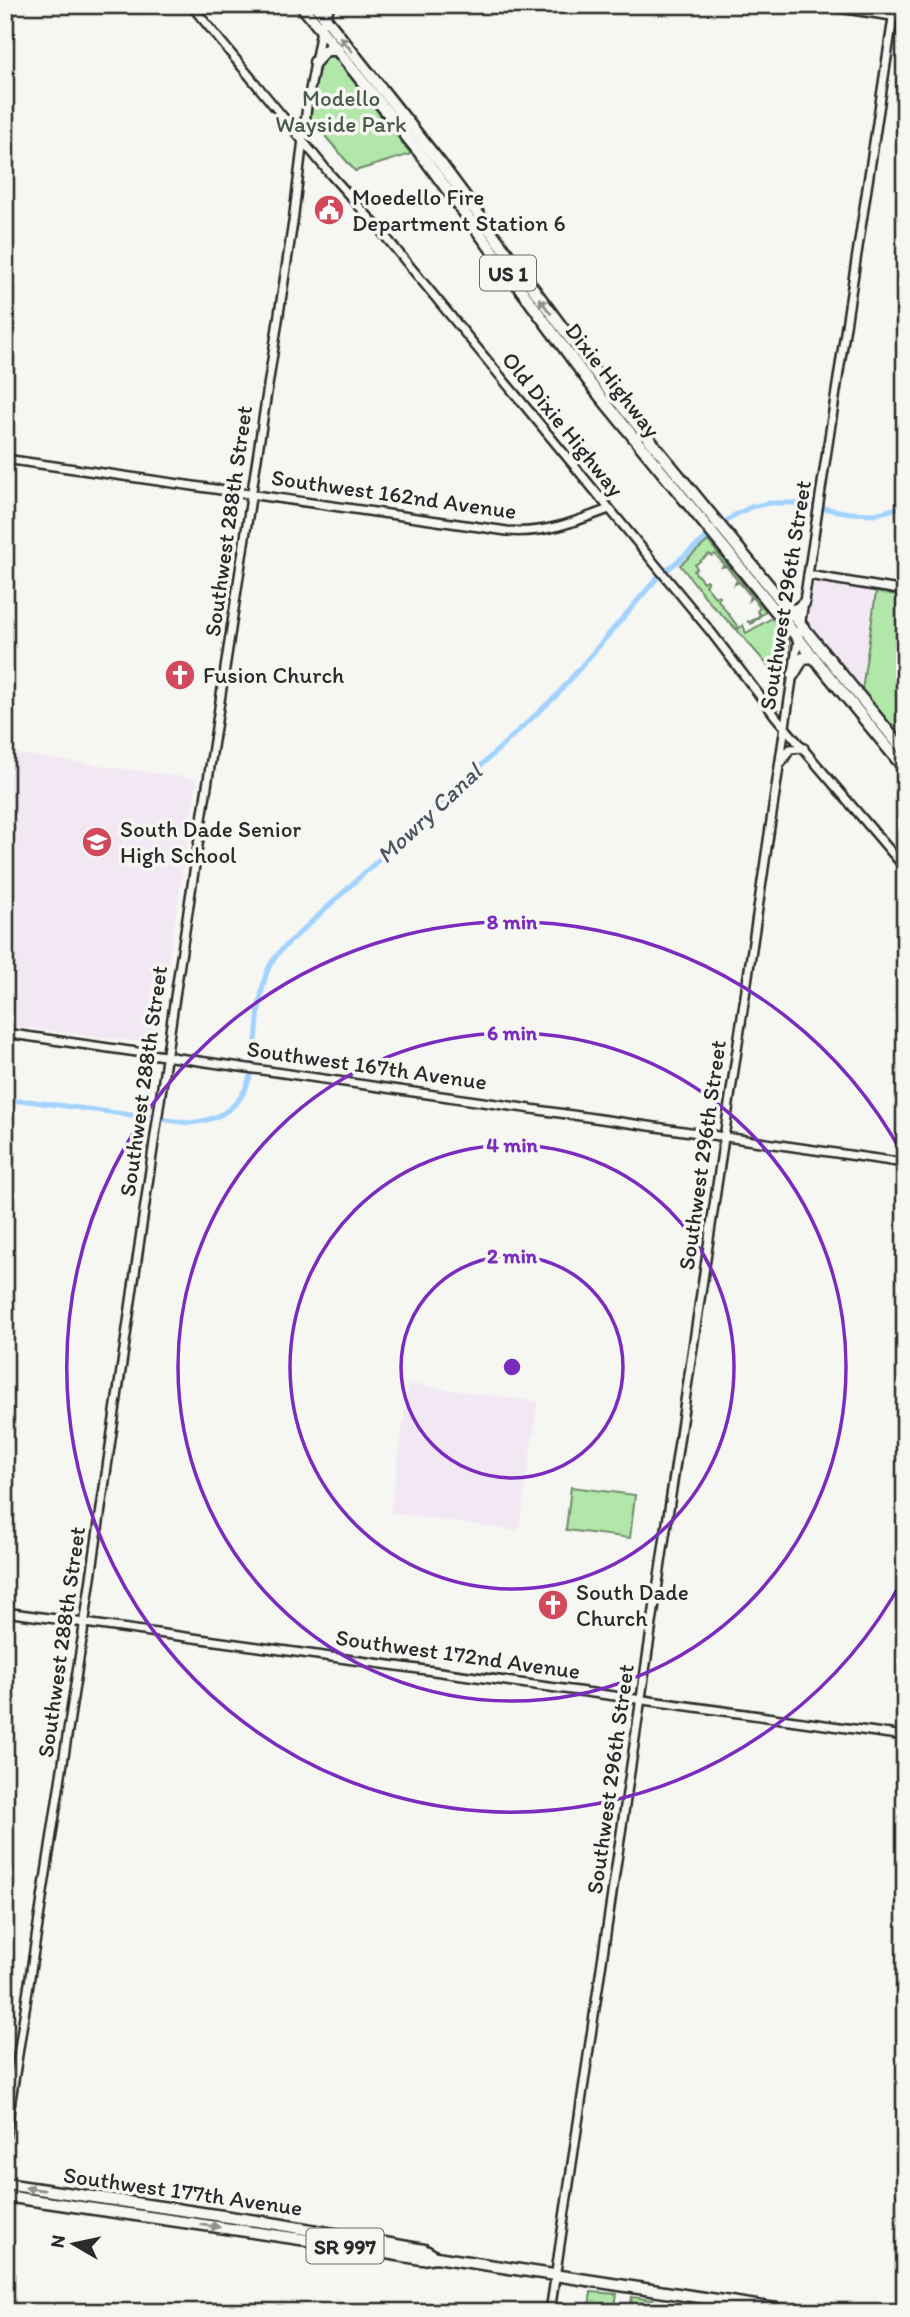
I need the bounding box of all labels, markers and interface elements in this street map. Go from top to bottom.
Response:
one-way arrow [339,35,354,53]
park label: Modello Wayside Park [275,84,407,138]
place label: Moedello Fire Department Station 6 [352,183,566,237]
public building icon: Moedello Fire Department Station 6 [312,193,346,227]
road number: US 1 [480,256,536,290]
one-way arrow [538,297,552,315]
street label: Dixie Highway [559,317,667,443]
street label: Old Dixie Highway [496,346,630,502]
street label: Southwest 288th Street [198,404,258,638]
street label: Southwest 162nd Avenue [270,463,518,525]
street label: Southwest 296th Street [753,478,817,712]
church icon: Fusion Church [163,658,197,692]
place label: Fusion Church [203,661,344,689]
water label: Mowry Canal [370,755,489,869]
place label: South Dade Senior High School [120,815,301,869]
school or university icon: South Dade Senior High School [80,825,114,859]
text: 8 min [487,909,538,934]
street label: Southwest 288th Street [113,964,173,1198]
text: 6 min [487,1020,538,1045]
street label: Southwest 167th Avenue [245,1034,489,1096]
street label: Southwest 296th Street [672,1038,732,1272]
text: 4 min [486,1132,539,1157]
text: 2 min [487,1243,538,1268]
centre of rings [500,1355,524,1379]
street label: Southwest 288th Street [31,1525,91,1759]
place label: South Dade Church [576,1578,689,1632]
church icon: South Dade Church [536,1588,570,1622]
street label: Southwest 172nd Avenue [334,1623,582,1685]
street label: Southwest 296th Street [580,1662,640,1896]
street label: Southwest 177th Avenue [62,2160,304,2222]
one-way arrow [24,2183,46,2194]
north arrow [38,2208,108,2278]
one-way arrow [199,2220,221,2231]
road number: SR 997 [306,2228,384,2264]
text: N [45,2233,70,2250]

